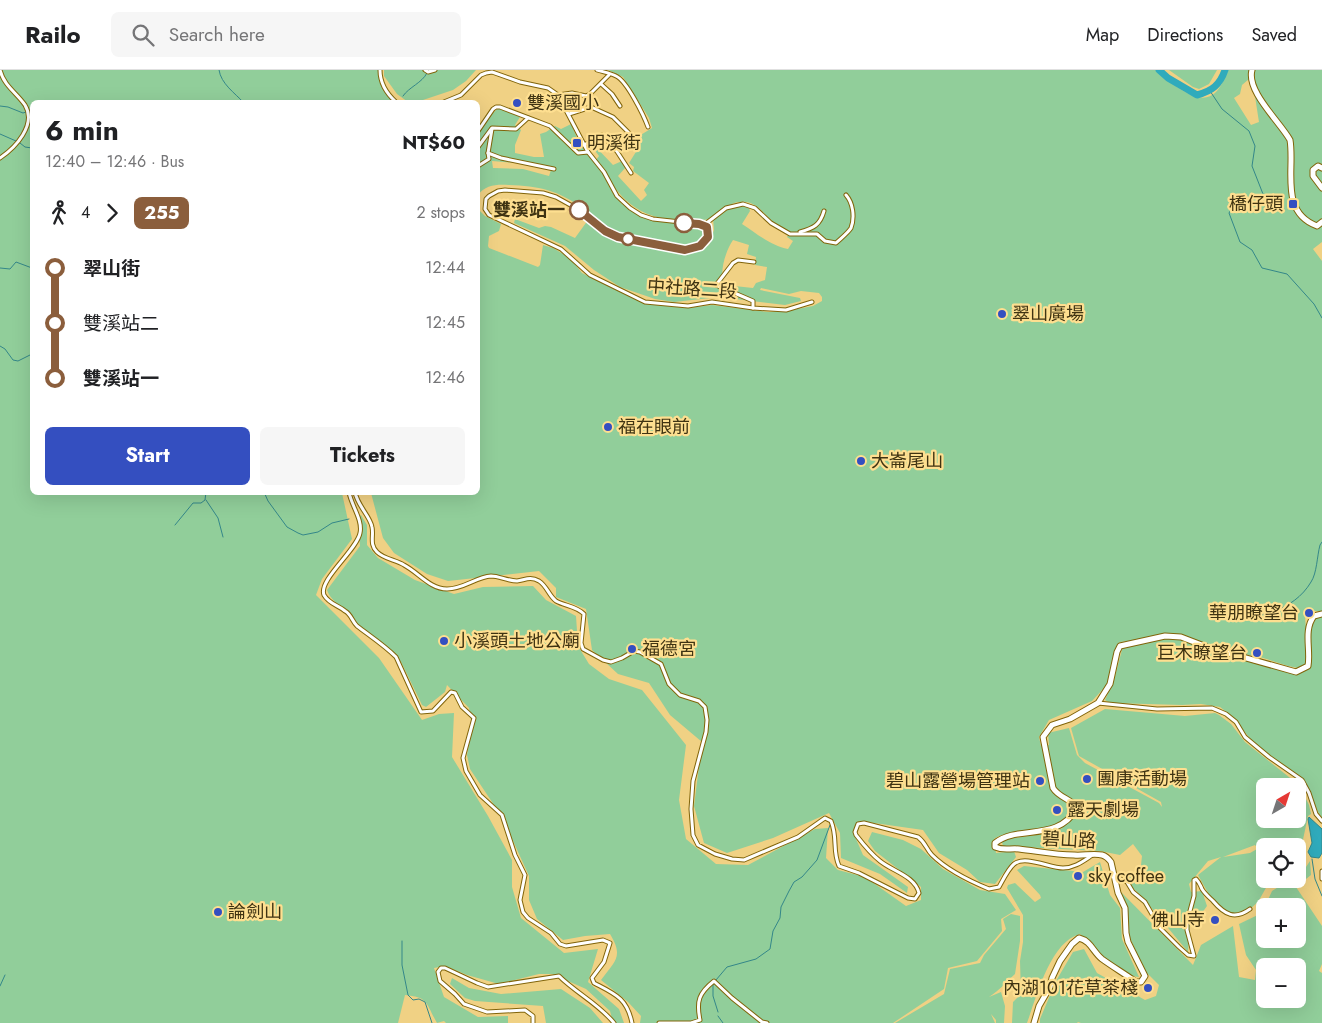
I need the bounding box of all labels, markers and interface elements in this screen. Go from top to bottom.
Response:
search box [111,12,461,57]
text: Railo [25,17,81,52]
icon: search [129,21,157,49]
text: Search here [169,21,265,48]
text: Map [1086,22,1119,48]
text: Directions [1147,22,1223,48]
text: Saved [1251,22,1297,48]
place label: 雙溪國小 [527,90,599,116]
marker: 雙溪國小 [511,97,523,109]
text: 6 min [45,110,119,151]
text: NT$60 [402,129,465,156]
place label: 明溪街 [587,130,641,156]
marker: 明溪街 [571,137,583,149]
text: 12:40 – 12:46 · Bus [45,150,184,173]
place label: 橋仔頭 [1229,191,1283,217]
place label: 雙溪站一 [493,197,565,223]
marker: 橋仔頭 [1287,198,1299,210]
icon: walk [45,199,73,227]
icon: forward [98,199,126,227]
text: 255 [144,200,179,226]
marker: 雙溪站一 [569,200,589,220]
text: 4 [81,201,90,224]
text: 2 stops [417,201,465,224]
unlabelled marker [674,213,694,233]
unlabelled marker [621,232,635,246]
text: 翠山街 [83,255,140,282]
text: 12:44 [425,256,465,279]
street label: 中社路二段 [646,273,738,305]
place label: 翠山廣場 [1012,301,1084,327]
marker: 翠山廣場 [996,308,1008,320]
text: 雙溪站二 [83,310,159,337]
text: 12:45 [426,311,465,334]
text: 雙溪站一 [83,365,159,392]
text: 12:46 [425,366,465,389]
place label: 福在眼前 [618,414,690,440]
marker: 福在眼前 [602,421,614,433]
button: Start [45,427,250,485]
button: Tickets [260,427,465,485]
place label: 大崙尾山 [871,448,943,474]
marker: 大崙尾山 [855,455,867,467]
place label: 華朋瞭望台 [1209,600,1299,626]
marker: 華朋瞭望台 [1303,607,1315,619]
place label: 小溪頭土地公廟 [454,628,580,654]
marker: 小溪頭土地公廟 [438,635,450,647]
place label: 福德宮 [642,636,696,662]
place label: 巨木瞭望台 [1157,640,1247,666]
marker: 福德宮 [626,643,638,655]
marker: 巨木瞭望台 [1251,647,1263,659]
place label: 團康活動場 [1097,766,1187,792]
place label: 碧山露營場管理站 [886,768,1030,794]
marker: 團康活動場 [1081,773,1093,785]
marker: 碧山露營場管理站 [1034,775,1046,787]
north arrow [1256,778,1306,828]
map controls [1256,778,1306,1008]
place label: 露天劇場 [1067,797,1139,823]
marker: 露天劇場 [1051,804,1063,816]
street label: 碧山路 [1041,826,1097,854]
button: locate [1256,838,1306,888]
place label: sky coffee [1088,863,1164,889]
marker: sky coffee [1072,870,1084,882]
button: + [1256,898,1306,948]
place label: 論劍山 [228,899,282,925]
marker: 論劍山 [212,906,224,918]
place label: 佛山寺 [1151,907,1205,933]
marker: 佛山寺 [1209,914,1221,926]
button: − [1256,958,1306,1008]
place label: 內湖101花草茶棧 [1003,975,1138,1001]
marker: 內湖101花草茶棧 [1142,982,1154,994]

